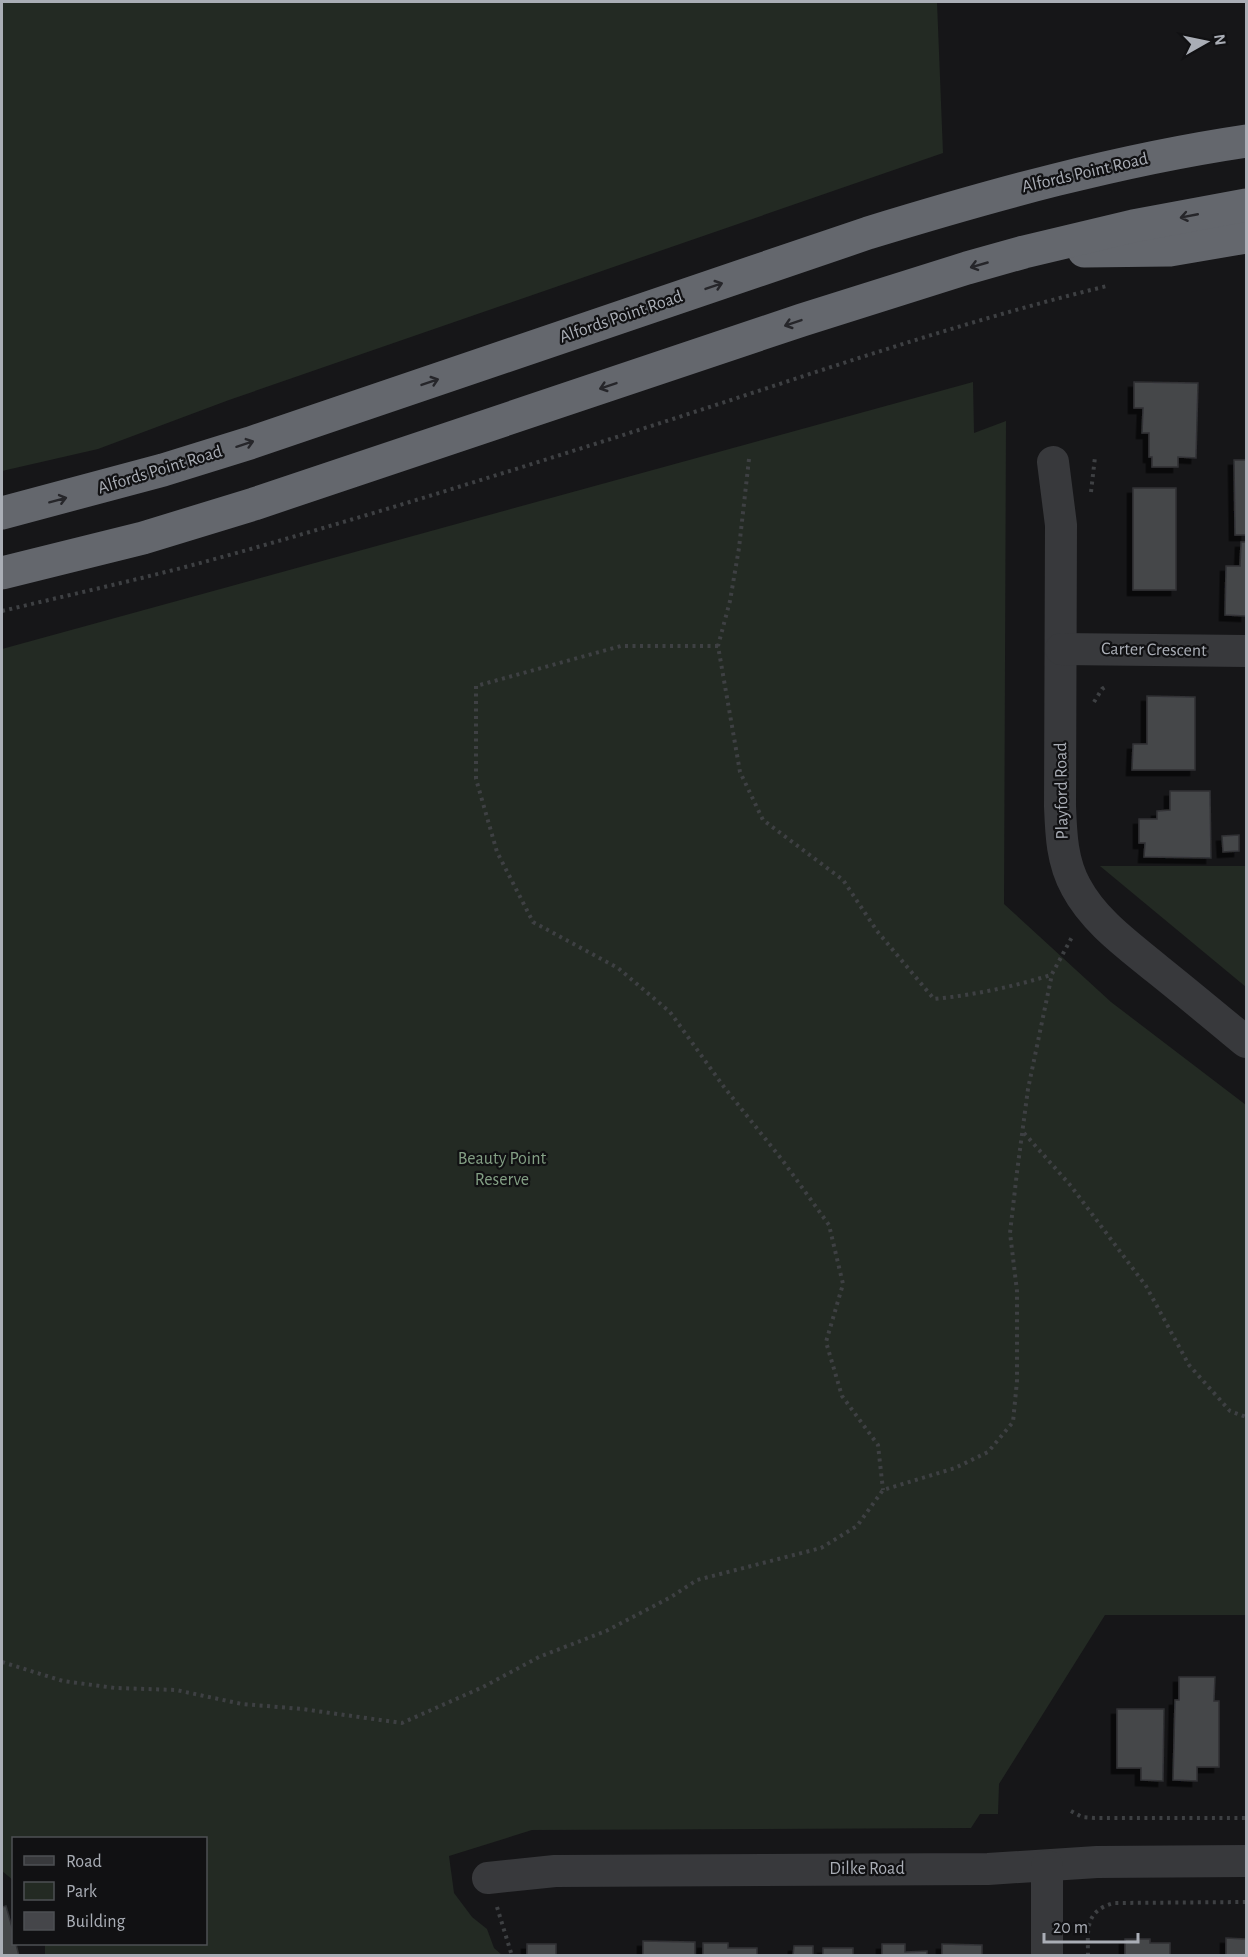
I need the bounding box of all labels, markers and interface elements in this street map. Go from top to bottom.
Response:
north arrow [1176,12,1236,72]
text: N [1211,33,1229,47]
street label: Alfords Point Road [1020,150,1150,196]
one-way arrow [1180,211,1199,222]
one-way arrow [970,260,989,271]
one-way arrow [704,279,723,290]
street label: Alfords Point Road [557,287,685,347]
one-way arrow [784,319,803,330]
one-way arrow [420,375,439,386]
one-way arrow [599,382,618,393]
one-way arrow [235,438,254,449]
street label: Alfords Point Road [96,443,224,497]
one-way arrow [48,493,67,505]
street label: Carter Crescent [1101,640,1207,660]
street label: Playford Road [1052,742,1072,840]
park label: Beauty Point Reserve [458,1150,547,1189]
legend [12,1837,207,1945]
text: Road [66,1853,102,1871]
street label: Dilke Road [829,1860,905,1878]
text: Park [66,1883,98,1901]
scale bar [1044,1906,1138,1944]
text: Building [66,1913,126,1931]
text: 20 m [1053,1919,1088,1937]

